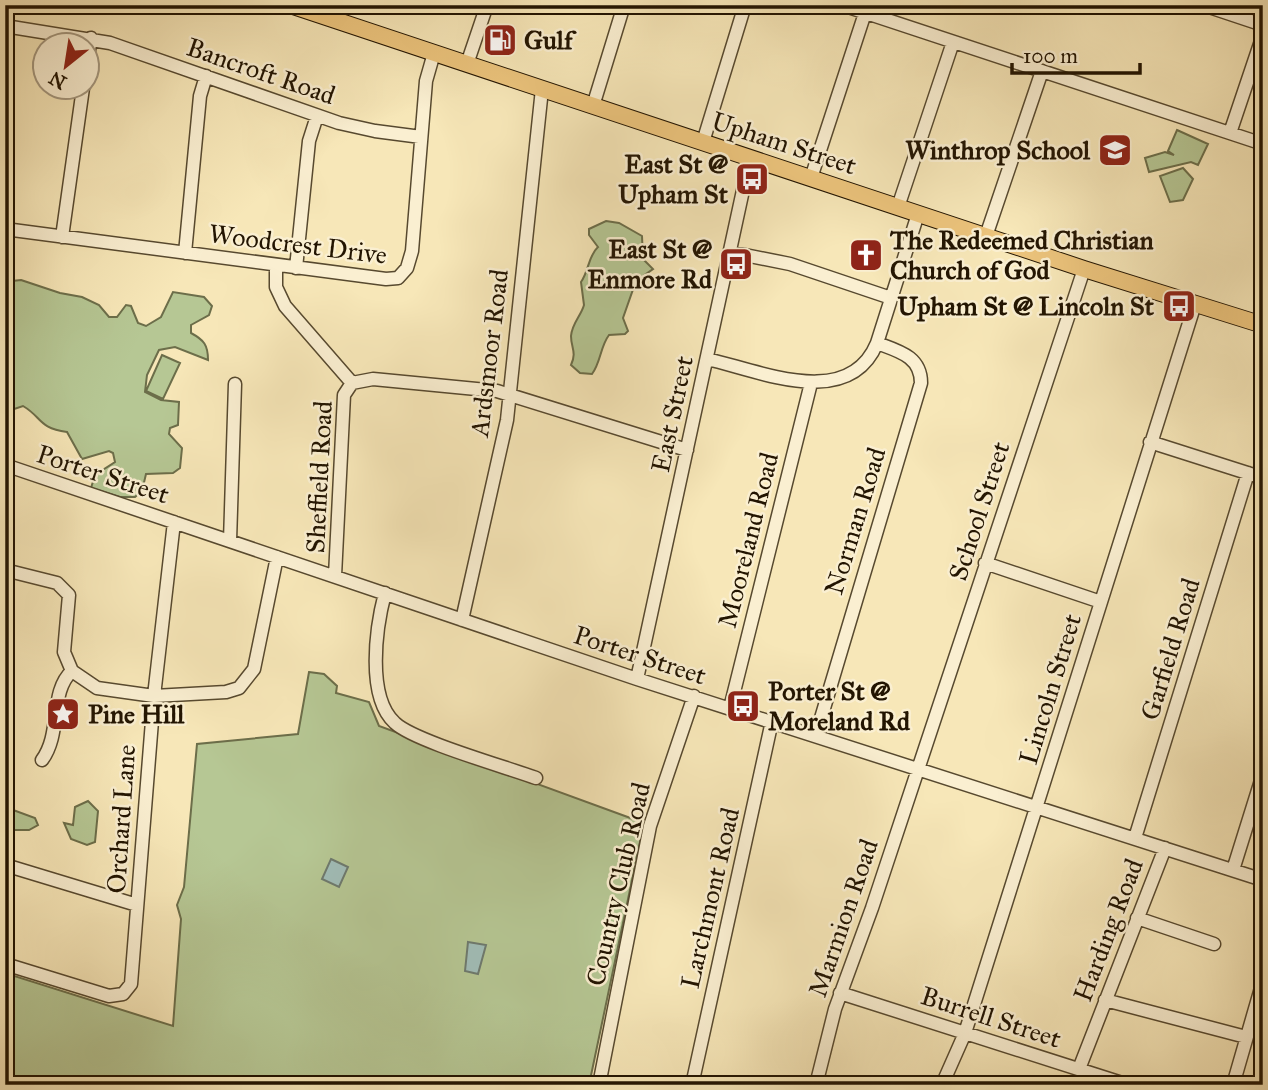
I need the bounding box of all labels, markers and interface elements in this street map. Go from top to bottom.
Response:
fuel station icon: Gulf [481,21,519,59]
place label: Gulf [524,24,577,56]
street label: Bancroft Road [183,31,339,111]
north arrow [32,32,102,102]
scale bar [1012,32,1140,76]
text: 100 m [1023,43,1078,69]
text: N [45,66,70,94]
street label: Upham Street [708,105,860,181]
school or university icon: Winthrop School [1096,131,1134,169]
place label: Winthrop School [905,134,1091,166]
place label: East St @ Upham St [618,148,729,210]
bus stop icon: East St @ Upham St [733,160,771,198]
street label: Woodcrest Drive [207,217,389,271]
place label: The Redeemed Christian Church of God [889,224,1154,286]
place label: East St @ Enmore Rd [587,233,713,295]
church icon: The Redeemed Christian Church of God [847,236,885,274]
bus stop icon: East St @ Enmore Rd [717,245,755,283]
street label: Ardsmoor Road [463,267,515,440]
bus stop icon: Upham St @ Lincoln St [1160,287,1198,325]
place label: Upham St @ Lincoln St [897,290,1155,322]
street label: East Street [644,353,700,475]
street label: Sheffield Road [299,400,339,554]
street label: Porter Street [33,438,173,510]
street label: School Street [942,438,1016,584]
street label: Norman Road [817,443,893,599]
street label: Mooreland Road [711,449,785,631]
street label: Garfield Road [1133,574,1207,724]
street label: Lincoln Street [1012,610,1088,768]
street label: Porter Street [570,619,710,691]
place label: Porter St @ Moreland Rd [768,675,911,737]
bus stop icon: Porter St @ Moreland Rd [724,687,762,725]
place icon: Pine Hill [44,695,82,733]
place label: Pine Hill [88,698,185,730]
street label: Orchard Lane [100,743,142,895]
street label: Country Club Road [579,779,657,989]
street label: Larchmont Road [674,805,746,991]
street label: Marmion Road [801,835,885,1001]
street label: Harding Road [1066,854,1150,1006]
street label: Burrell Street [917,979,1065,1055]

